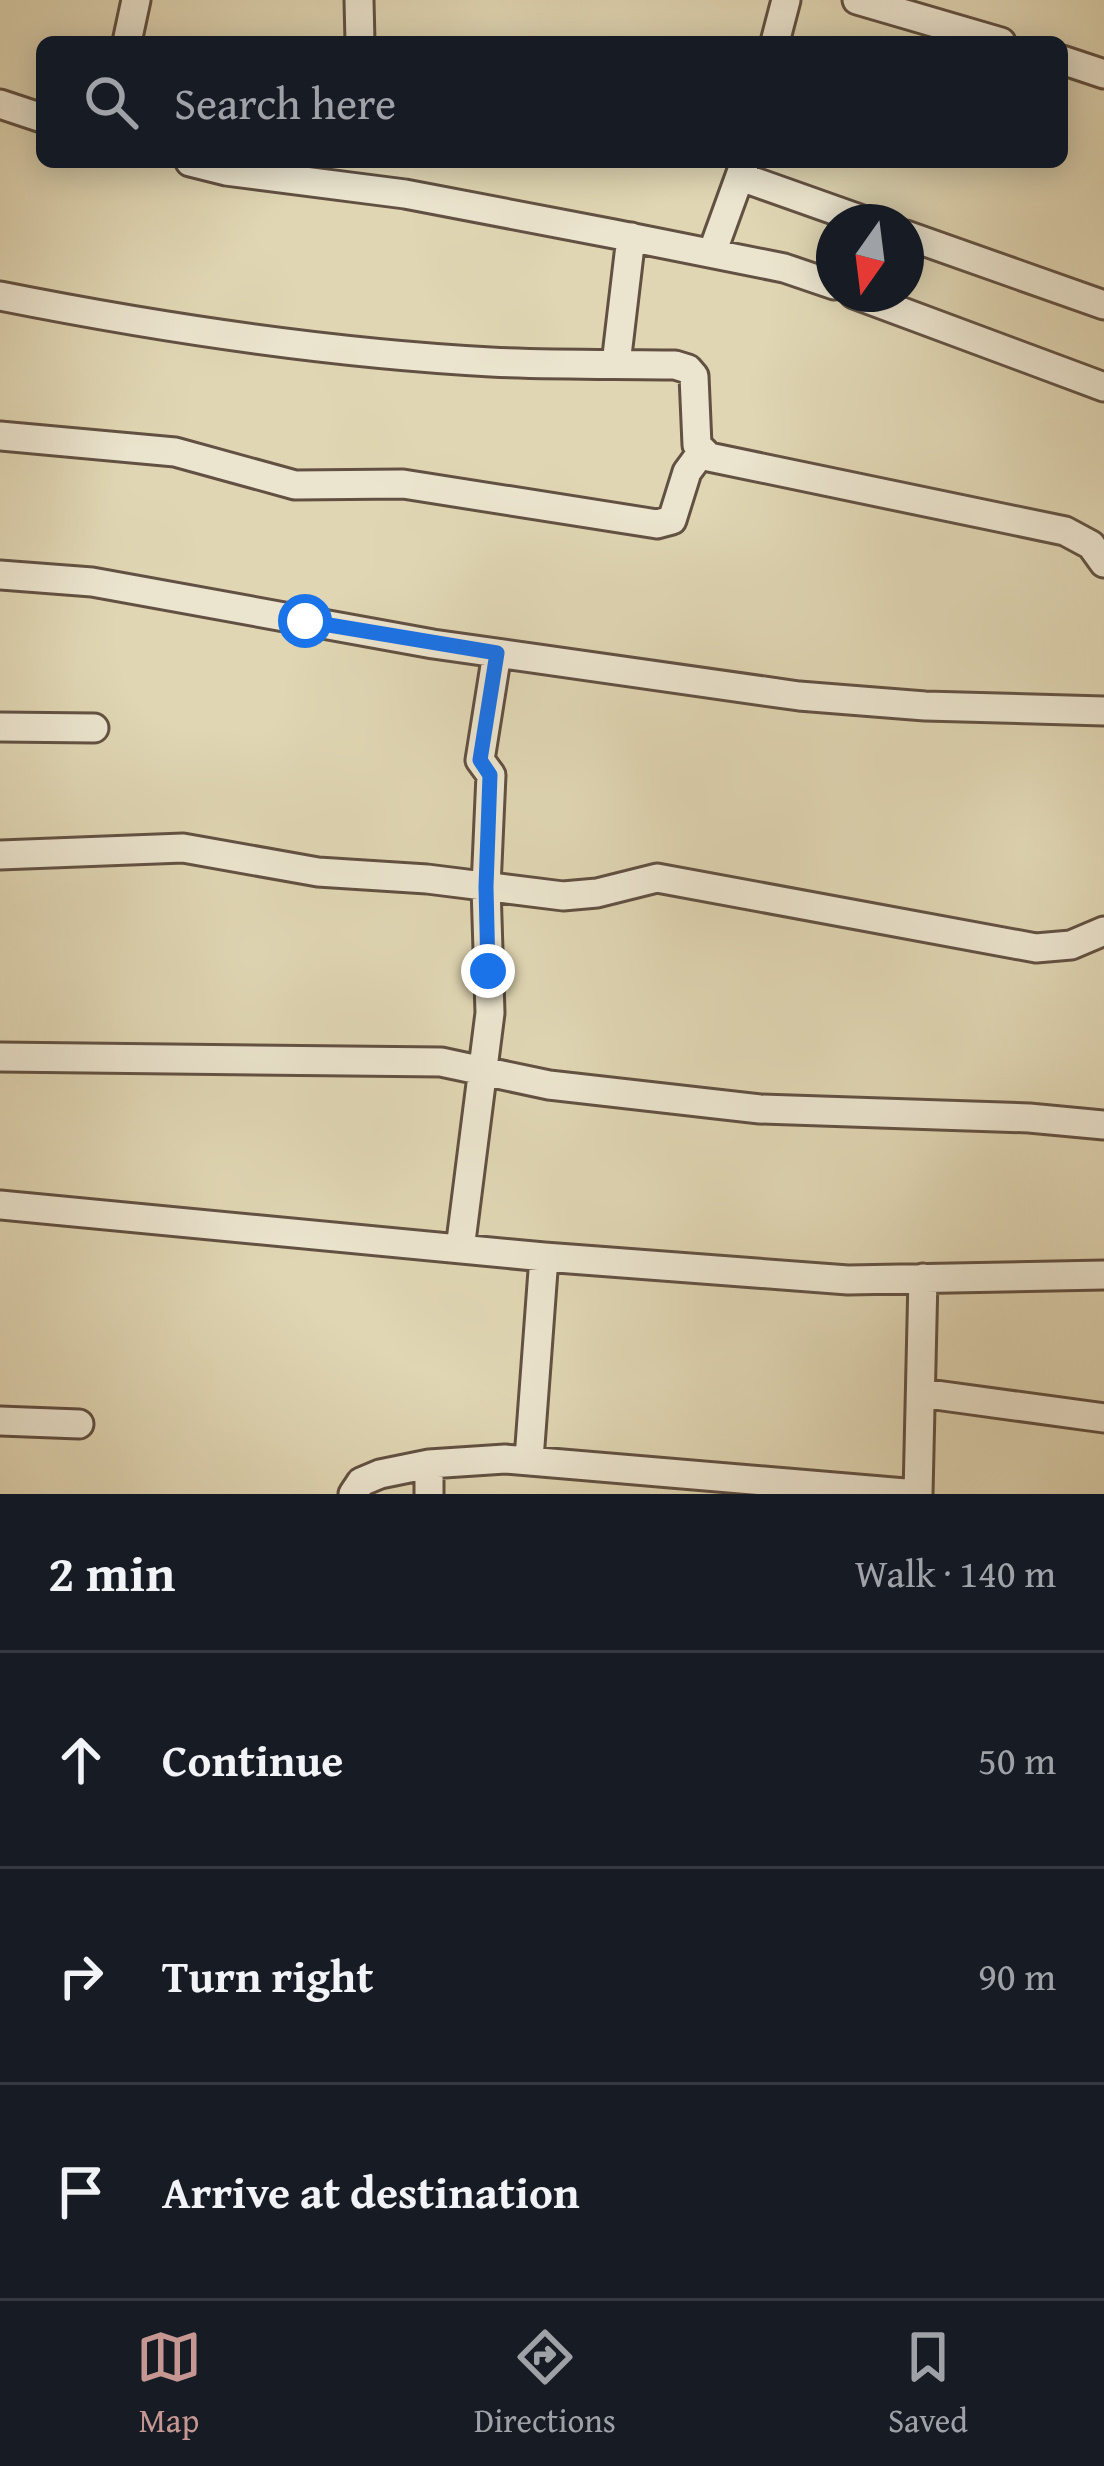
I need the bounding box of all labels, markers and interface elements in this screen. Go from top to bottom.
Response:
search box [36,36,1068,168]
icon: search [78,69,144,135]
text: Search here [174,70,396,135]
north arrow [816,204,924,312]
route start [278,594,332,648]
route end [461,944,515,998]
text: 2 min [48,1535,175,1610]
text: Walk · 140 m [855,1544,1056,1601]
icon: ahead [48,1727,114,1793]
text: Continue [162,1727,343,1792]
text: 50 m [978,1731,1056,1788]
icon: right [48,1943,114,2009]
text: Turn right [162,1943,374,2008]
text: 90 m [978,1947,1056,2004]
icon: arrive [48,2159,114,2225]
text: Arrive at destination [162,2159,580,2224]
tab: Map [136,2324,202,2444]
tab: Directions [474,2324,616,2444]
tab: Saved [888,2324,968,2444]

